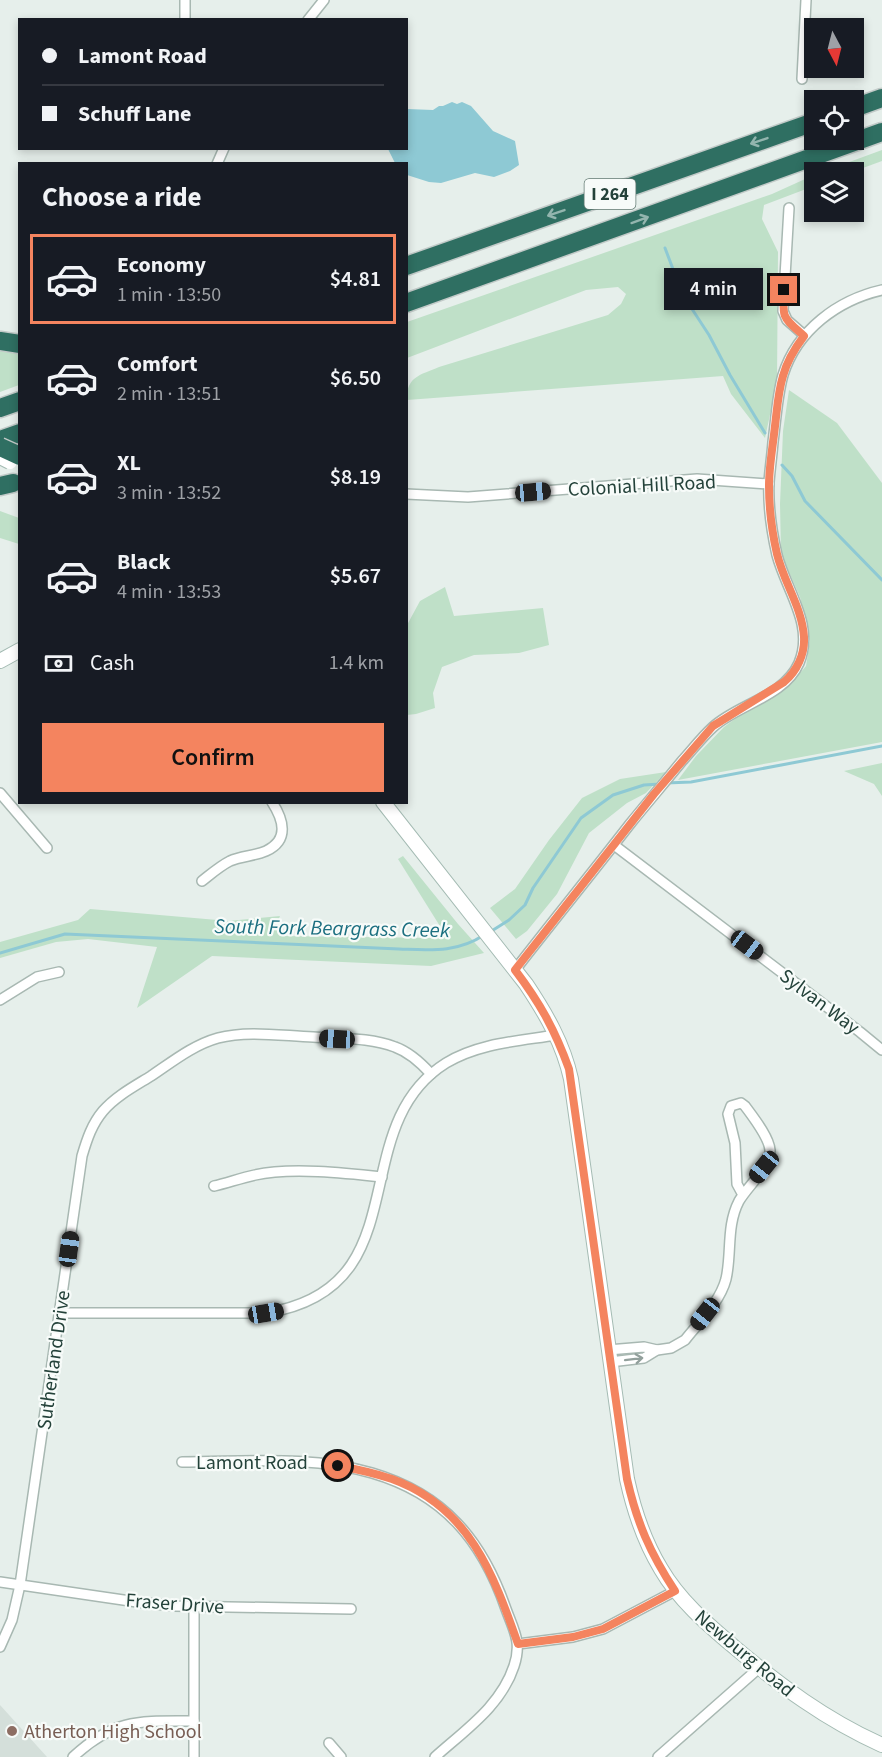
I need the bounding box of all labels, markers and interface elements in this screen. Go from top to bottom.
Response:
north arrow [804,18,864,78]
map controls [804,18,864,222]
text: Lamont Road [78,40,207,72]
button: locate [804,90,864,150]
text: Schuff Lane [78,98,191,130]
one-way arrow [750,137,769,148]
button: layers [804,162,864,222]
text: Choose a ride [42,178,202,217]
road number: I 264 [584,179,636,209]
one-way arrow [547,208,565,219]
one-way arrow [630,213,648,224]
text: Economy [117,249,206,281]
icon: car [45,252,99,306]
text: $4.81 [330,263,381,295]
callout: 4 min [664,269,763,311]
text: 4 min [690,275,737,303]
route end [770,276,797,303]
text: 1 min · 13:50 [117,281,221,309]
text: Comfort [117,348,198,380]
icon: car [45,351,99,405]
text: $6.50 [330,362,381,394]
text: 2 min · 13:51 [117,380,221,408]
text: XL [117,447,141,479]
icon: car [45,450,99,504]
text: $8.19 [330,461,381,493]
street label: Colonial Hill Road [567,468,717,504]
text: 3 min · 13:52 [117,479,221,507]
car [514,481,552,503]
text: Black [117,546,171,578]
icon: car [45,549,99,603]
text: $5.67 [330,560,381,592]
text: 4 min · 13:53 [117,578,221,606]
icon: cash [42,647,75,680]
text: Cash [90,647,135,679]
text: 1.4 km [329,649,384,677]
button: Confirm [42,723,384,792]
water label: South Fork Beargrass Creek [214,911,451,945]
car [727,927,767,963]
street label: Sylvan Way [773,962,866,1042]
car [319,1029,355,1049]
car [746,1147,782,1187]
car [58,1230,80,1268]
street label: Sutherland Drive [30,1288,78,1432]
car [687,1294,723,1334]
car [247,1301,285,1325]
one-way arrow [624,1353,644,1364]
street label: Lamont Road [196,1449,308,1477]
route start [324,1452,351,1479]
street label: Fraser Drive [125,1587,225,1621]
street label: Newburg Road [688,1603,800,1704]
place label: Atherton High School [24,1718,202,1746]
marker: Atherton High School [5,1724,19,1738]

